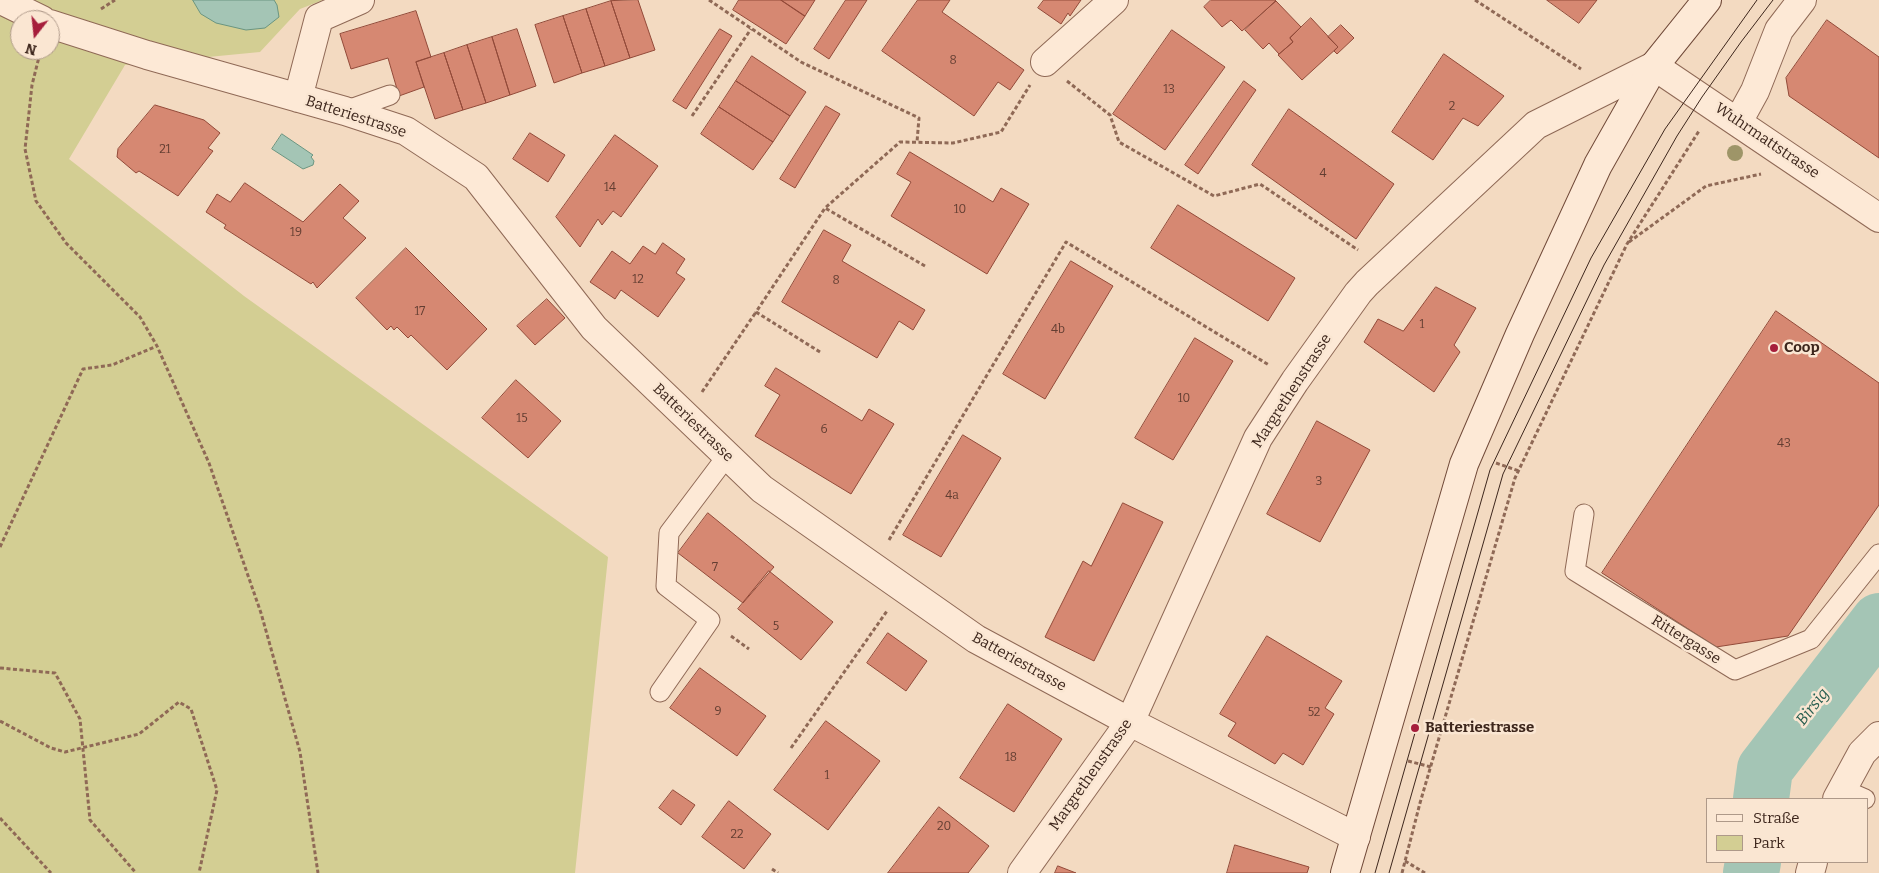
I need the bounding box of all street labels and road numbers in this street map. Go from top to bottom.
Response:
street label: Batteriestrasse [303,92,409,142]
street label: Wuhrmattstrasse [1711,99,1823,183]
street label: Margrethenstrasse [1248,331,1336,451]
street label: Batteriestrasse [649,380,737,466]
street label: Rittergasse [1648,612,1724,668]
street label: Batteriestrasse [969,629,1069,695]
street label: Margrethenstrasse [1046,716,1136,834]

